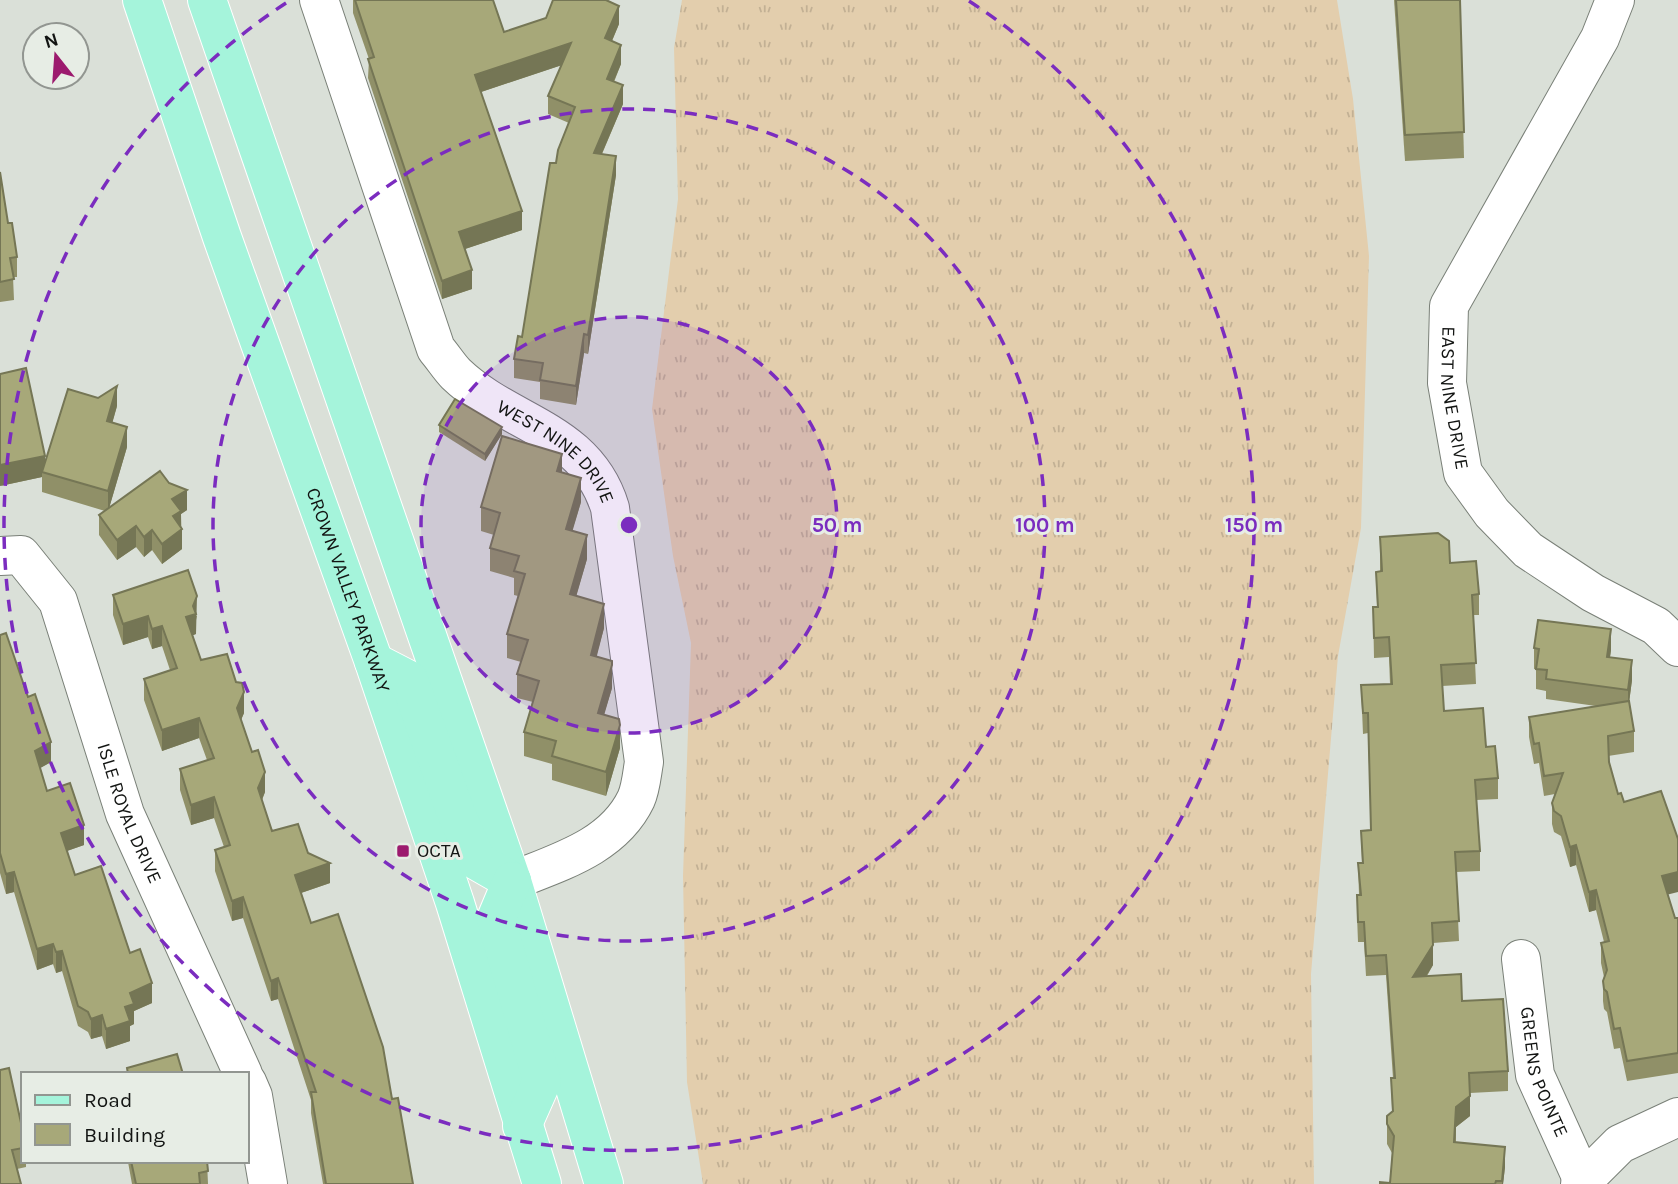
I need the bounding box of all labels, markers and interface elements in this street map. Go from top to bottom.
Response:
north arrow [21,21,91,91]
text: N [42,28,61,53]
street label: EAST NINE DRIVE [1436,326,1473,471]
street label: WEST NINE DRIVE [493,395,618,506]
street label: CROWN VALLEY PARKWAY [302,485,395,696]
centre of rings [617,513,641,537]
text: 50 m [812,513,862,537]
text: 100 m [1015,513,1075,537]
text: 150 m [1225,513,1283,537]
street label: ISLE ROYAL DRIVE [92,740,166,887]
place label: OCTA [417,840,461,862]
marker: OCTA [395,843,411,859]
street label: GREENS POINTE [1516,1006,1573,1141]
legend [21,1072,248,1163]
text: Road [84,1088,132,1112]
text: Building [84,1123,165,1147]

